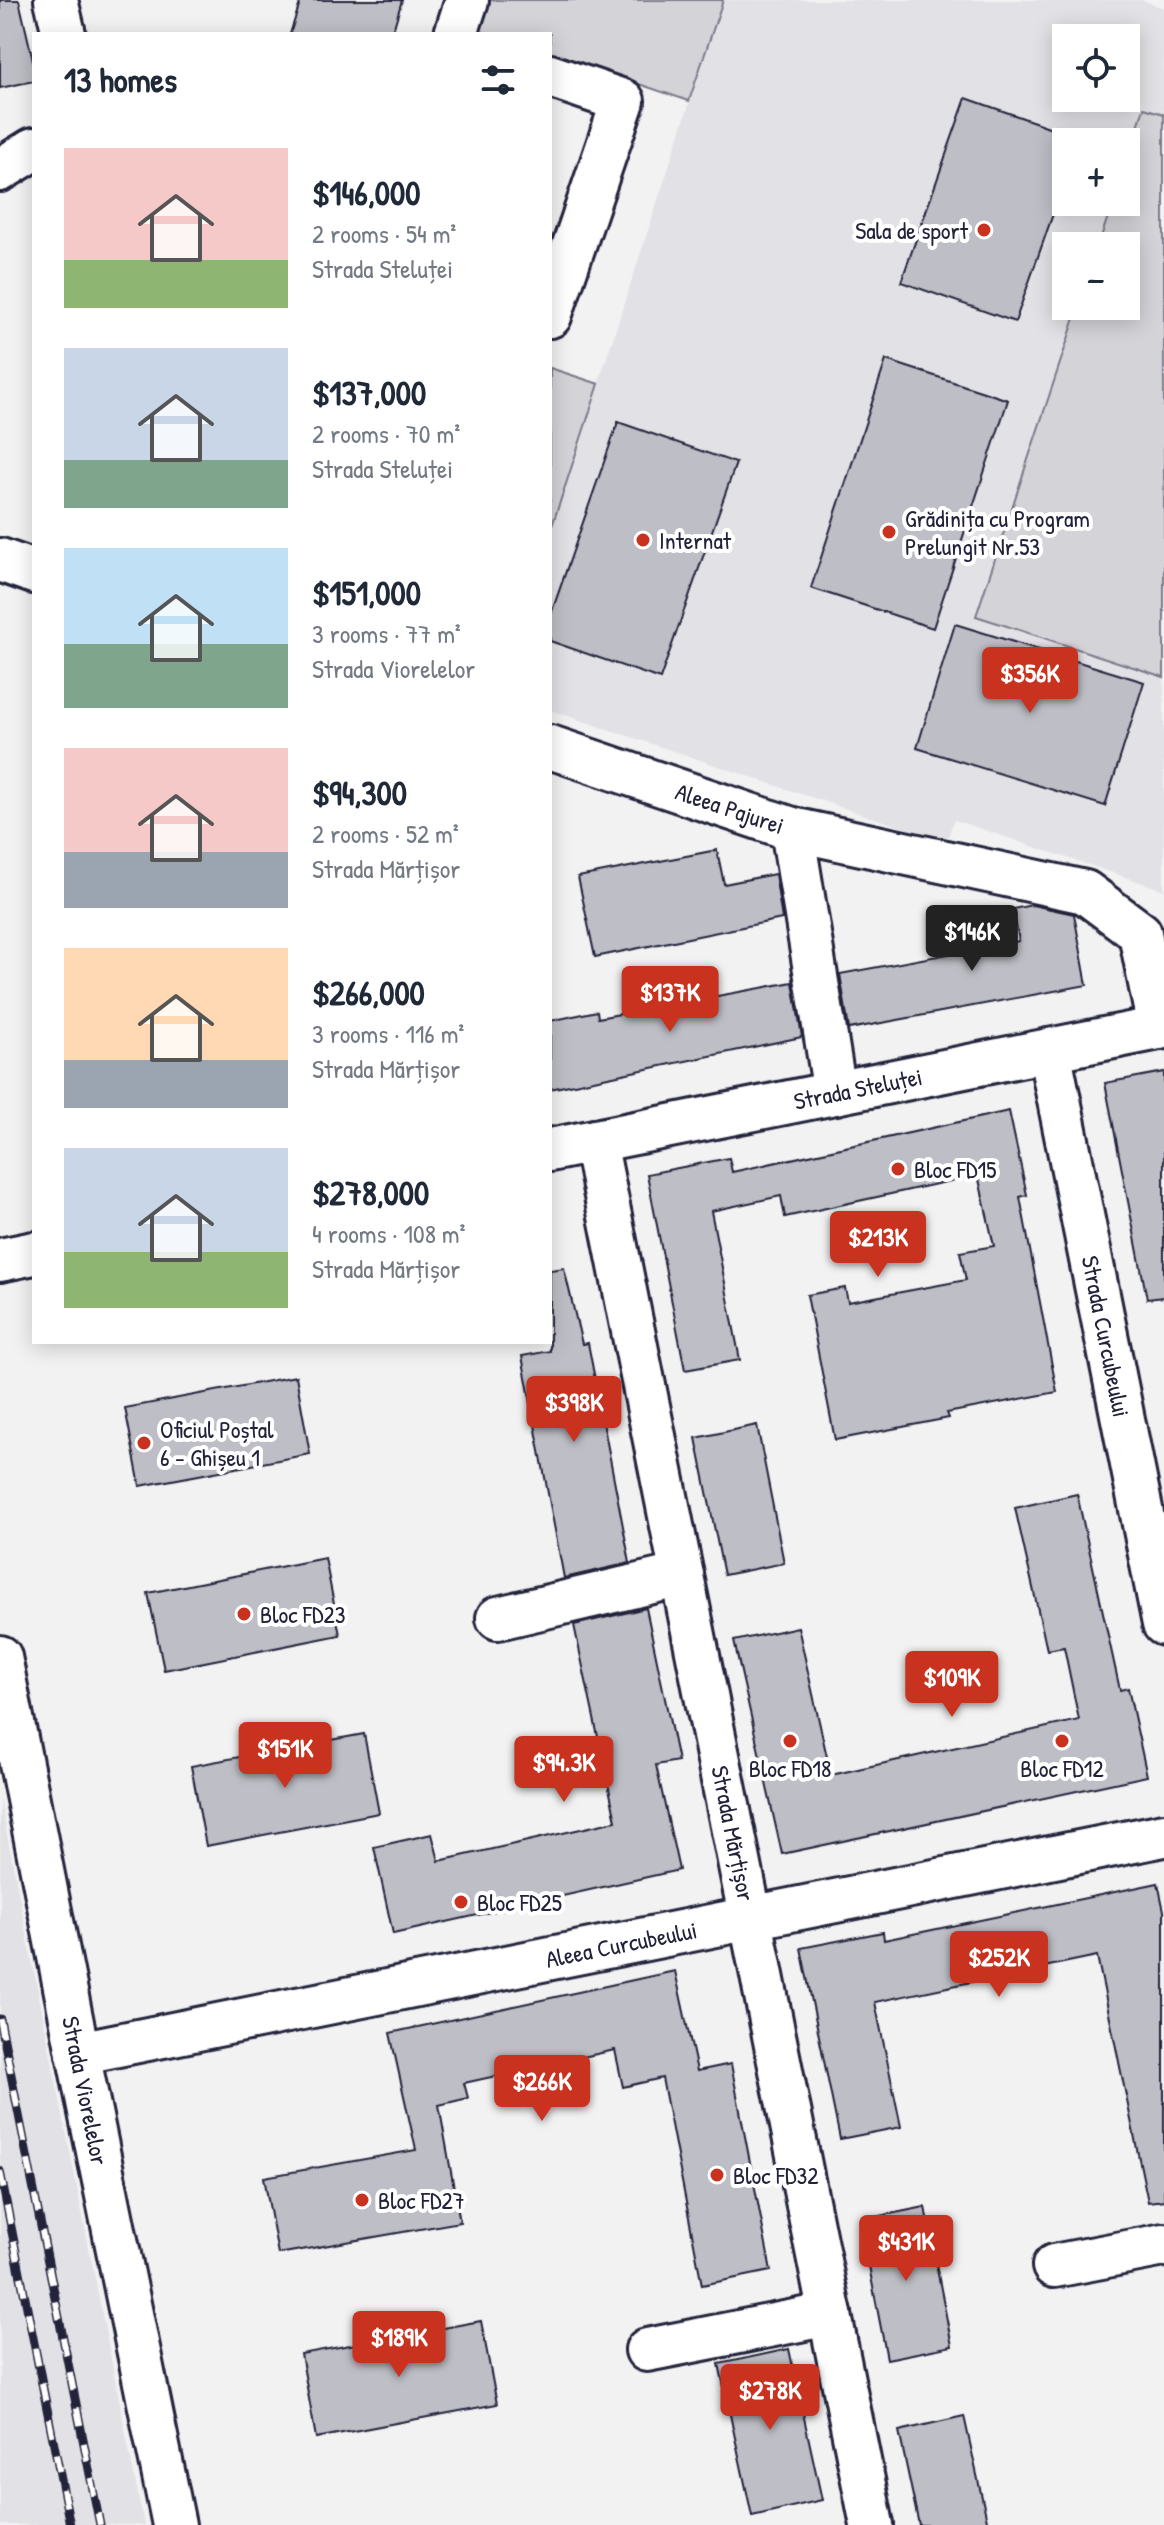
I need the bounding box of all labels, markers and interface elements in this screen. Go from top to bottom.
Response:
map controls [1052,24,1140,320]
button: locate [1052,24,1140,112]
text: 13 homes [64,57,177,103]
icon: filters [476,58,520,102]
button: + [1052,128,1140,216]
text: $146,000 [312,170,420,216]
icon: home [128,180,224,276]
place label: Sala de sport [855,214,969,246]
text: 2 rooms · 54 m² [312,216,456,251]
marker: Sala de sport [975,221,993,239]
button: − [1052,232,1140,320]
text: Strada Steluței [312,251,453,286]
text: $137,000 [312,370,426,416]
icon: home [128,380,224,476]
text: 2 rooms · 70 m² [312,416,460,451]
text: Strada Steluței [312,451,453,486]
place label: Grădinița cu Program Prelungit Nr.53 [905,502,1090,562]
marker: Grădinița cu Program Prelungit Nr.53 [880,523,898,541]
place label: Internat [659,524,732,556]
marker: Internat [634,531,652,549]
text: $151,000 [312,570,421,616]
icon: home [128,580,224,676]
text: 3 rooms · 77 m² [312,616,461,651]
pin: $356K [974,647,1086,715]
text: Strada Viorelelor [312,651,475,686]
text: $356K [1000,655,1060,690]
text: $94,300 [312,770,407,816]
street label: Aleea Pajurei [671,775,788,841]
icon: home [128,780,224,876]
text: 2 rooms · 52 m² [312,816,459,851]
text: Strada Mărțișor [312,851,460,886]
pin: $146K [916,905,1028,973]
text: $146K [944,913,1000,948]
pin: $137K [614,966,726,1034]
text: $266,000 [312,970,425,1016]
text: $137K [640,974,700,1009]
icon: home [128,980,224,1076]
text: 3 rooms · 116 m² [312,1016,464,1051]
text: Strada Mărțișor [312,1051,460,1086]
street label: Strada Steluței [791,1060,925,1117]
place label: Bloc FD15 [914,1153,996,1185]
marker: Bloc FD15 [889,1160,907,1178]
text: $278,000 [312,1170,429,1216]
icon: home [128,1180,224,1276]
pin: $213K [822,1211,934,1279]
text: 4 rooms · 108 m² [312,1216,466,1251]
text: $213K [848,1219,908,1254]
text: Strada Mărțișor [312,1251,460,1286]
street label: Strada Curcubeului [1075,1253,1138,1420]
pin: $398K [518,1376,630,1444]
text: $398K [544,1384,604,1419]
place label: Oficiul Poștal 6 - Ghișeu 1 [160,1413,274,1473]
marker: Oficiul Poștal 6 - Ghișeu 1 [135,1434,153,1452]
place label: Bloc FD23 [260,1598,345,1630]
marker: Bloc FD23 [235,1605,253,1623]
pin: $109K [896,1651,1008,1719]
text: $109K [923,1659,981,1694]
pin: $151K [229,1722,341,1790]
text: $151K [257,1730,313,1765]
marker: Bloc FD18 [781,1732,799,1750]
marker: Bloc FD12 [1053,1732,1071,1750]
pin: $94.3K [499,1736,629,1804]
text: $94.3K [532,1744,596,1779]
place label: Bloc FD18 [749,1752,831,1784]
place label: Bloc FD12 [1020,1752,1104,1784]
street label: Strada Mărțișor [704,1763,763,1904]
place label: Bloc FD25 [477,1886,562,1918]
marker: Bloc FD25 [452,1893,470,1911]
street label: Aleea Curcubeului [543,1913,700,1975]
pin: $252K [943,1931,1055,1999]
text: $252K [968,1939,1030,1974]
street label: Strada Viorelelor [55,2014,116,2168]
pin: $266K [486,2055,598,2123]
text: $266K [512,2063,572,2098]
place label: Bloc FD32 [733,2159,818,2191]
marker: Bloc FD32 [708,2166,726,2184]
place label: Bloc FD27 [378,2184,465,2216]
marker: Bloc FD27 [353,2191,371,2209]
pin: $431K [850,2215,962,2283]
text: $431K [877,2223,935,2258]
pin: $189K [343,2311,455,2379]
text: $189K [370,2319,428,2354]
pin: $278K [714,2364,826,2432]
text: $278K [738,2372,802,2407]

